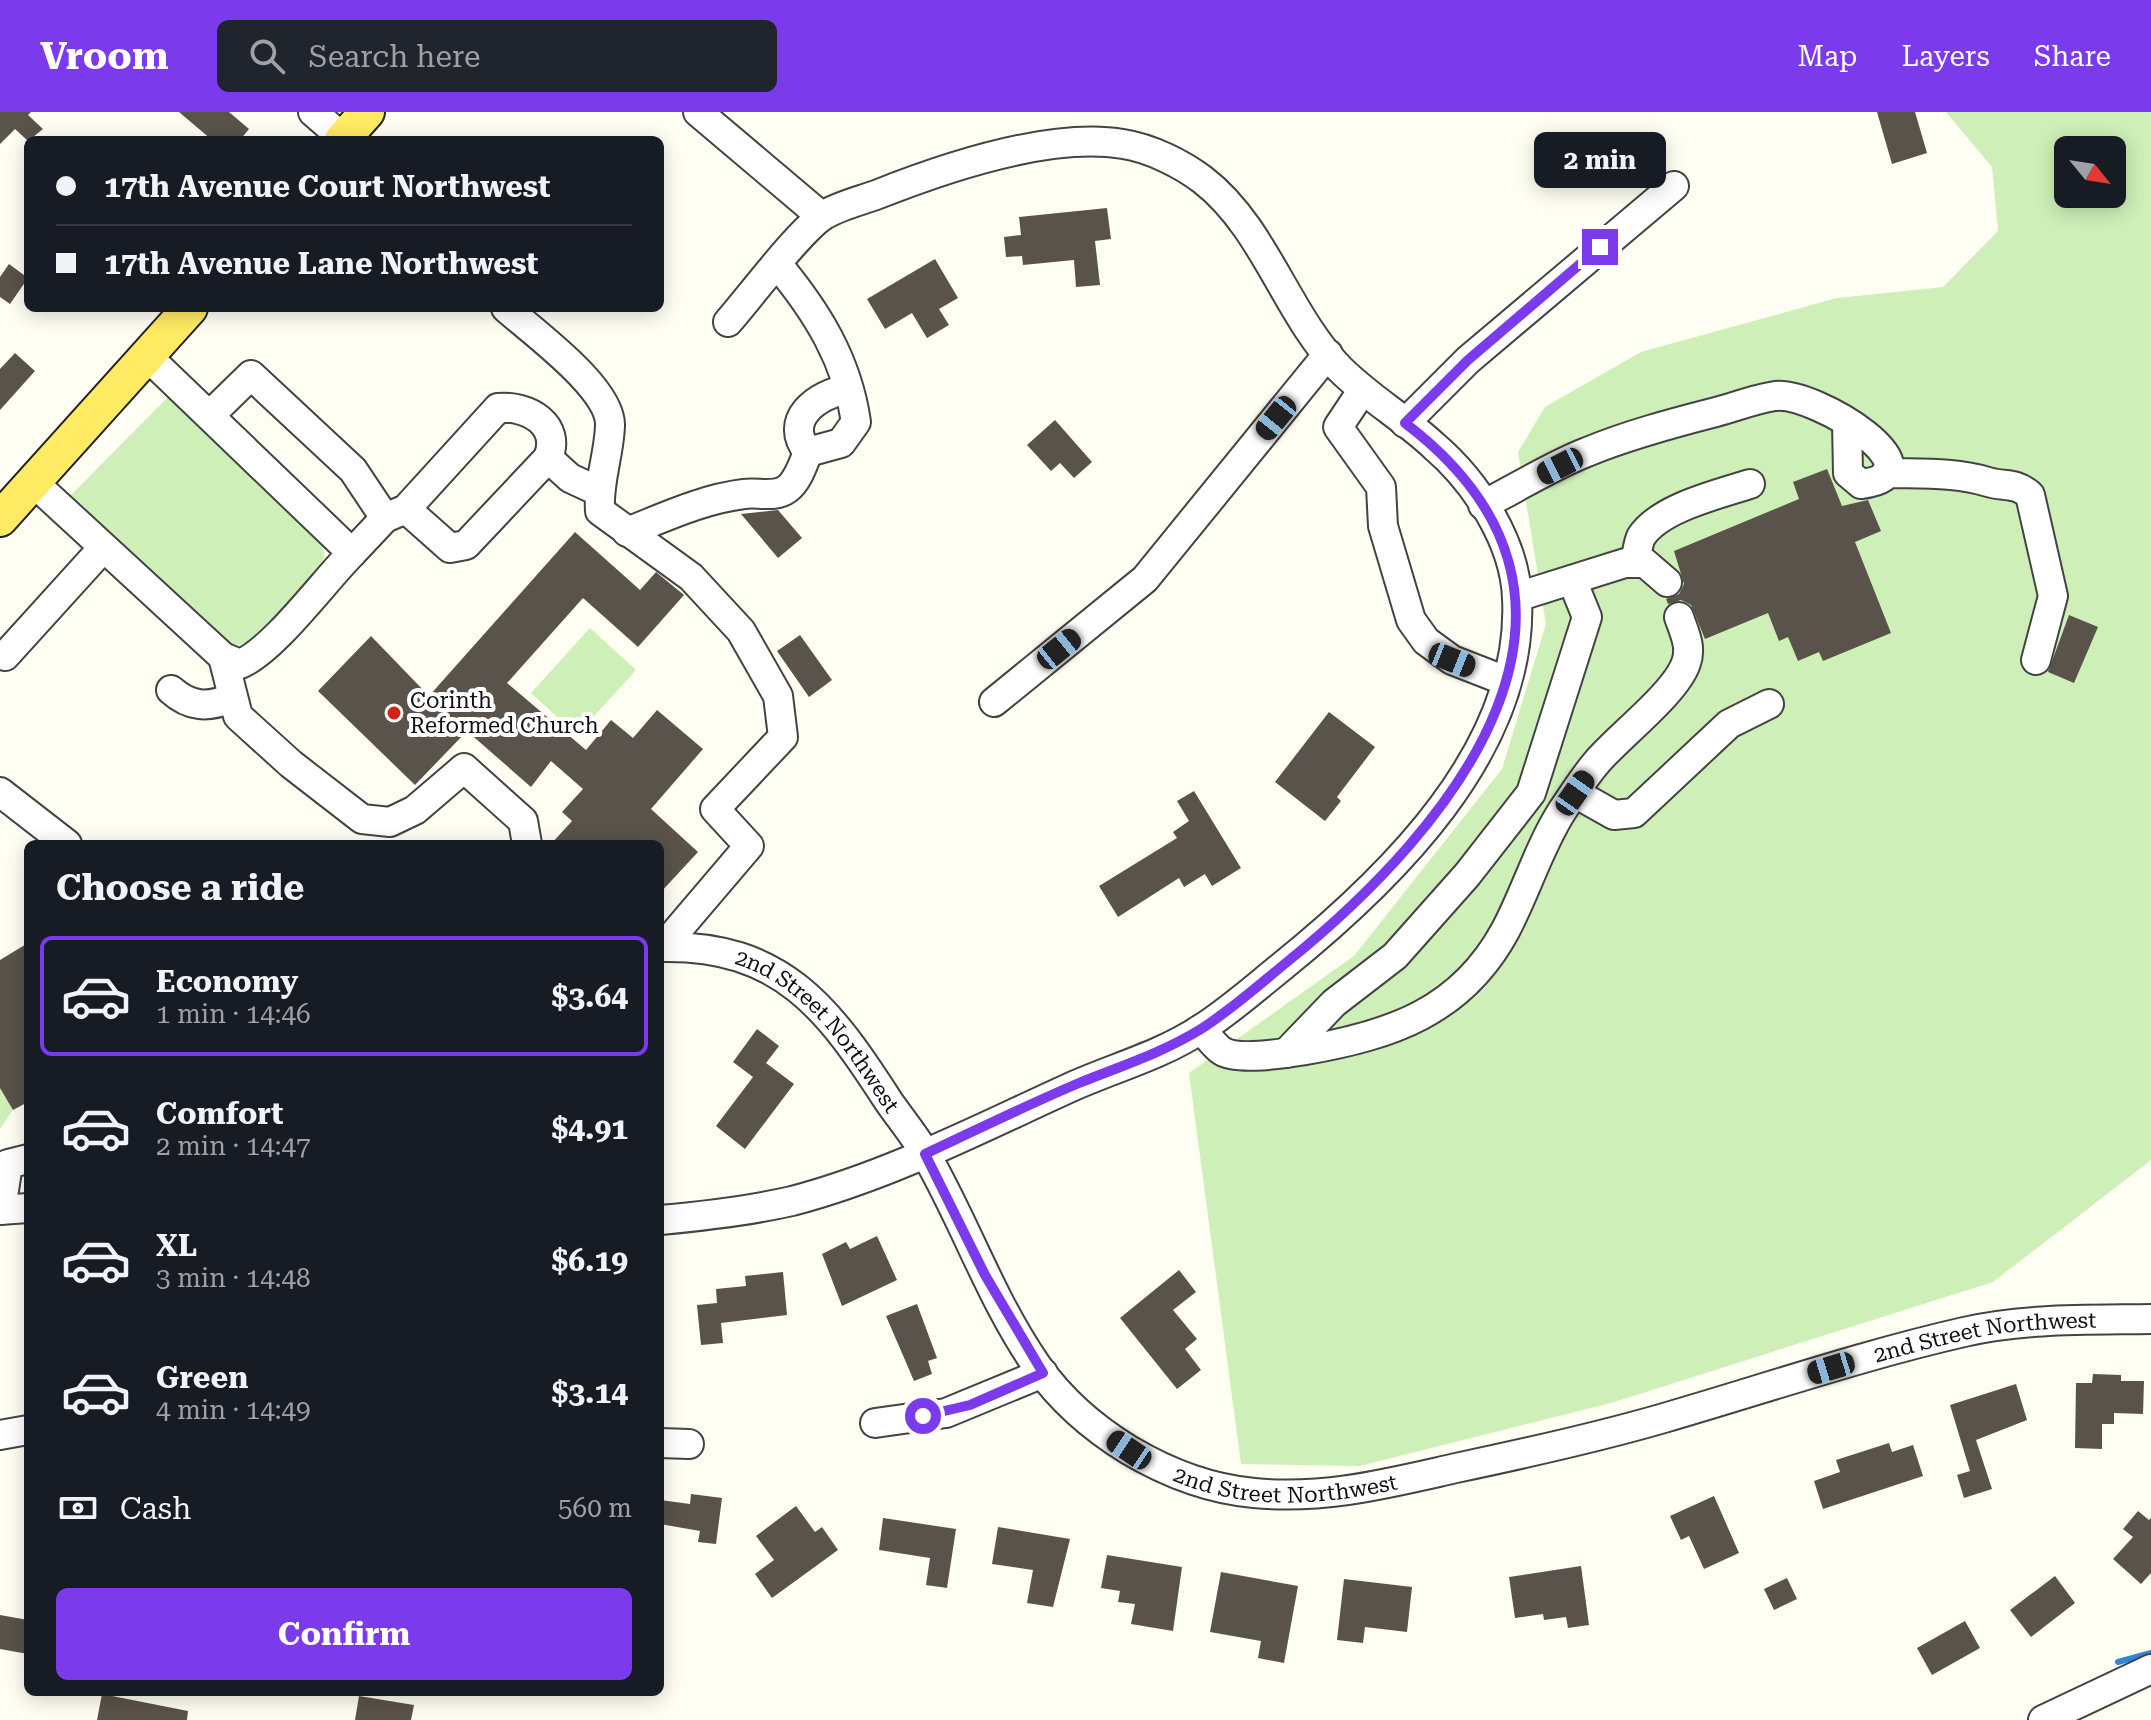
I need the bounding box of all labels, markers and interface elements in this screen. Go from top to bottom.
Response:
search box [217,20,777,92]
text: Vroom [40,34,169,78]
icon: search [245,34,289,78]
text: Search here [309,39,480,74]
text: Map [1798,40,1857,73]
text: Layers [1901,40,1990,73]
text: Share [2034,40,2111,73]
callout: 2 min [1534,131,1666,187]
north arrow [2054,136,2126,208]
map controls [2054,136,2126,208]
text: 2 min [1564,145,1636,175]
text: 17th Avenue Court Northwest [104,169,550,204]
route end [1582,229,1618,265]
text: 17th Avenue Lane Northwest [104,246,539,281]
car [1252,392,1300,444]
car [1533,444,1587,488]
car [1033,625,1085,673]
car [1425,640,1479,680]
place label: Corinth Reformed Church [410,688,599,738]
marker: Corinth Reformed Church [385,704,403,722]
car [1551,766,1599,820]
text: Choose a ride [56,867,304,909]
street label: 2nd Street Northwest [732,944,905,1117]
icon: car [60,960,132,1032]
text: Economy [156,964,298,999]
text: $3.64 [551,979,628,1014]
text: 1 min · 14:46 [156,999,311,1029]
icon: car [60,1092,132,1164]
text: Comfort [156,1096,283,1131]
text: $4.91 [551,1111,628,1146]
text: 2 min · 14:47 [156,1131,311,1161]
icon: car [60,1224,132,1296]
text: XL [156,1228,197,1263]
text: $6.19 [551,1243,628,1278]
text: 3 min · 14:48 [156,1263,311,1293]
street label: 2nd Street Northwest [1871,1307,2097,1367]
car [1805,1350,1857,1386]
icon: car [60,1356,132,1428]
text: Green [156,1360,248,1395]
text: $3.14 [551,1375,628,1410]
text: 4 min · 14:49 [156,1395,311,1425]
route start [905,1398,941,1434]
car [1102,1427,1156,1473]
street label: 2nd Street Northwest [1170,1461,1399,1507]
icon: cash [56,1486,100,1530]
text: Cash [120,1491,191,1526]
text: 560 m [558,1493,632,1523]
button: Confirm [56,1588,632,1680]

